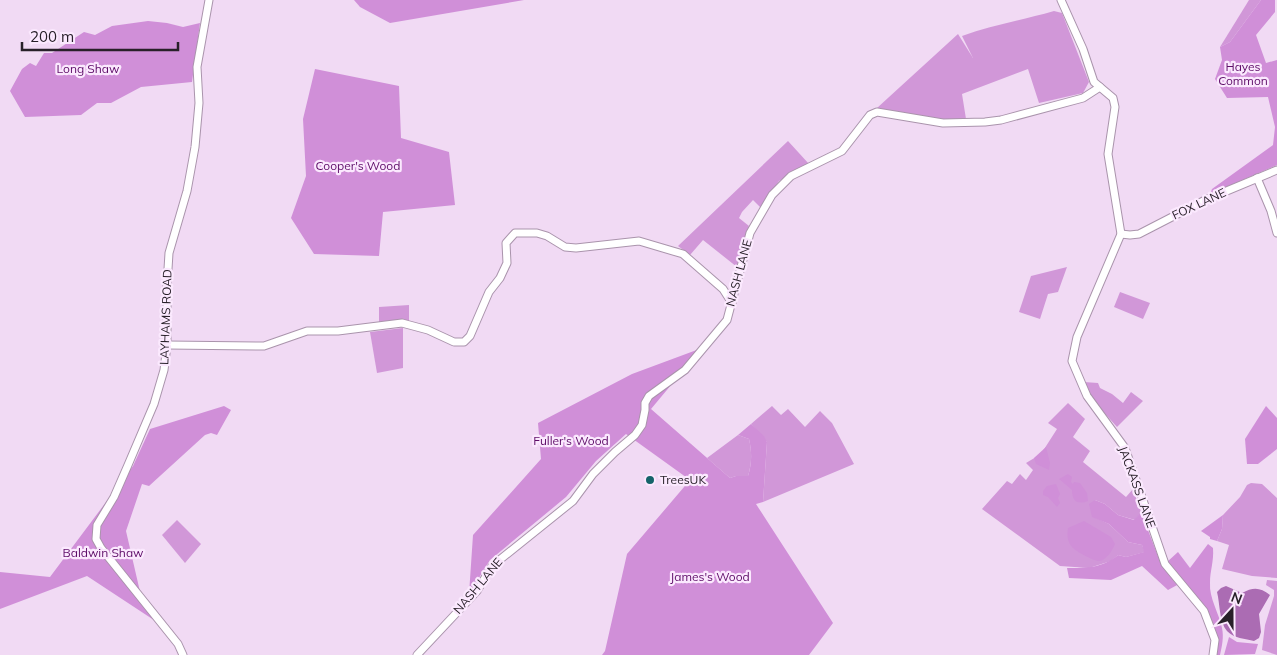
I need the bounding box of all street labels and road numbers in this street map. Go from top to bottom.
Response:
street label: FOX LANE [1170,185,1228,223]
street label: NASH LANE [722,238,755,308]
street label: LAYHAMS ROAD [156,269,175,365]
street label: JACKASS LANE [1116,444,1159,530]
street label: NASH LANE [450,555,505,617]

